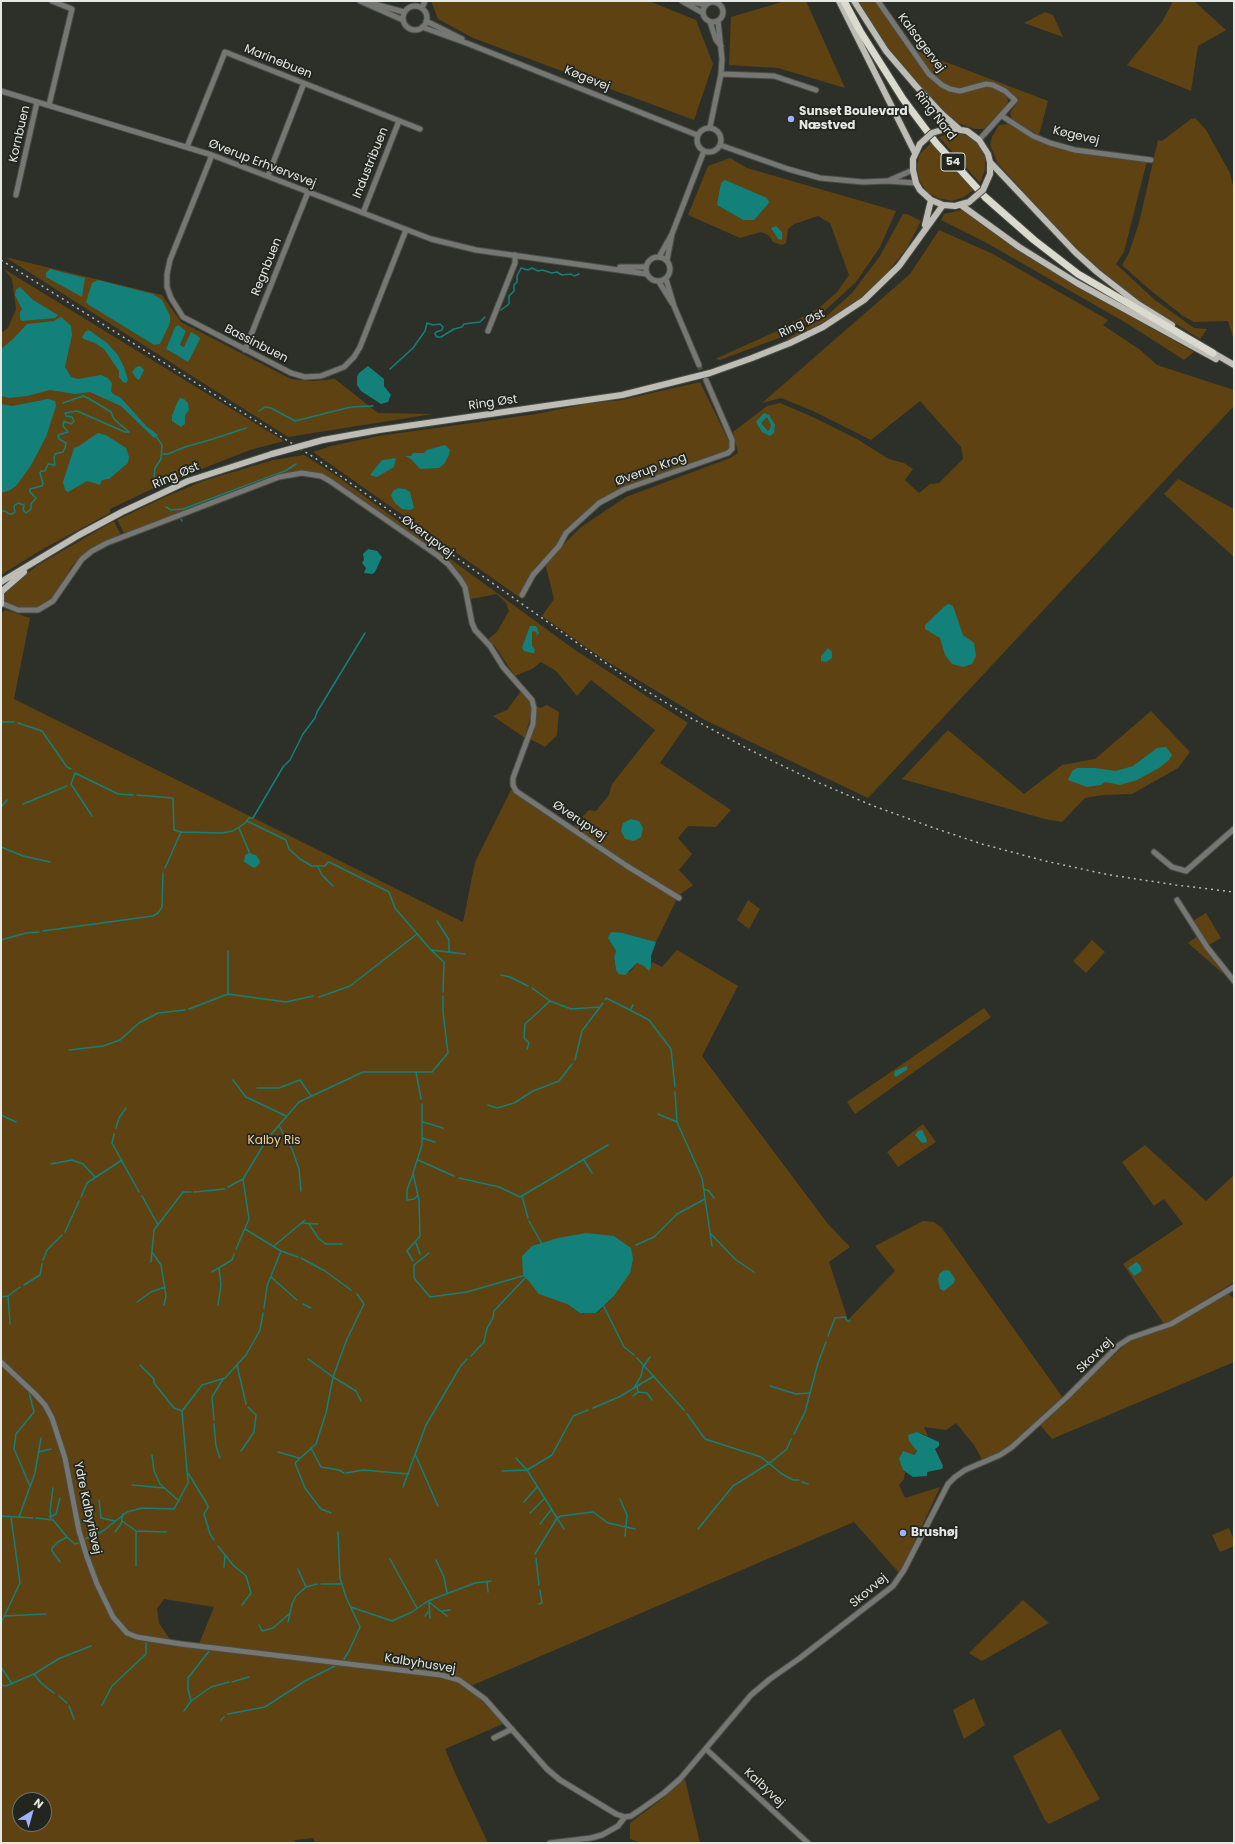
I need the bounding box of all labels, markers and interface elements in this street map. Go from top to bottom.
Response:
street label: Kalsagervej [894,11,948,75]
street label: Marinebuen [242,42,314,82]
street label: Køgevej [562,63,612,95]
street label: Ring Nord [911,89,959,143]
street label: Kornbuen [6,104,34,164]
place label: Sunset Boulevard Næstved [799,105,908,133]
marker: Sunset Boulevard Næstved [786,114,796,124]
street label: Køgevej [1051,124,1101,148]
street label: Industribuen [350,125,392,201]
street label: Øverup Erhvervsvej [206,137,318,191]
road number: 54 [941,153,965,171]
street label: Regnbuen [249,236,285,298]
street label: Ring Øst [777,307,827,341]
street label: Bassinbuen [222,322,290,366]
street label: Ring Øst [468,392,518,414]
street label: Øverup Krog [614,450,688,490]
street label: Ring Øst [150,460,202,492]
street label: Øverupvej [398,513,456,561]
street label: Øverupvej [550,798,608,844]
park label: Kalby Ris [248,1134,300,1148]
street label: Skovvej [1074,1335,1116,1377]
street label: Ydre Kalbyrisvej [70,1460,104,1556]
place label: Brushøj [911,1526,958,1540]
marker: Brushøj [898,1528,908,1538]
street label: Skovvej [847,1571,891,1611]
street label: Kalbyhusvej [383,1651,457,1677]
street label: Kalbyvej [741,1766,787,1810]
north arrow [12,1792,52,1832]
text: N [30,1794,47,1812]

